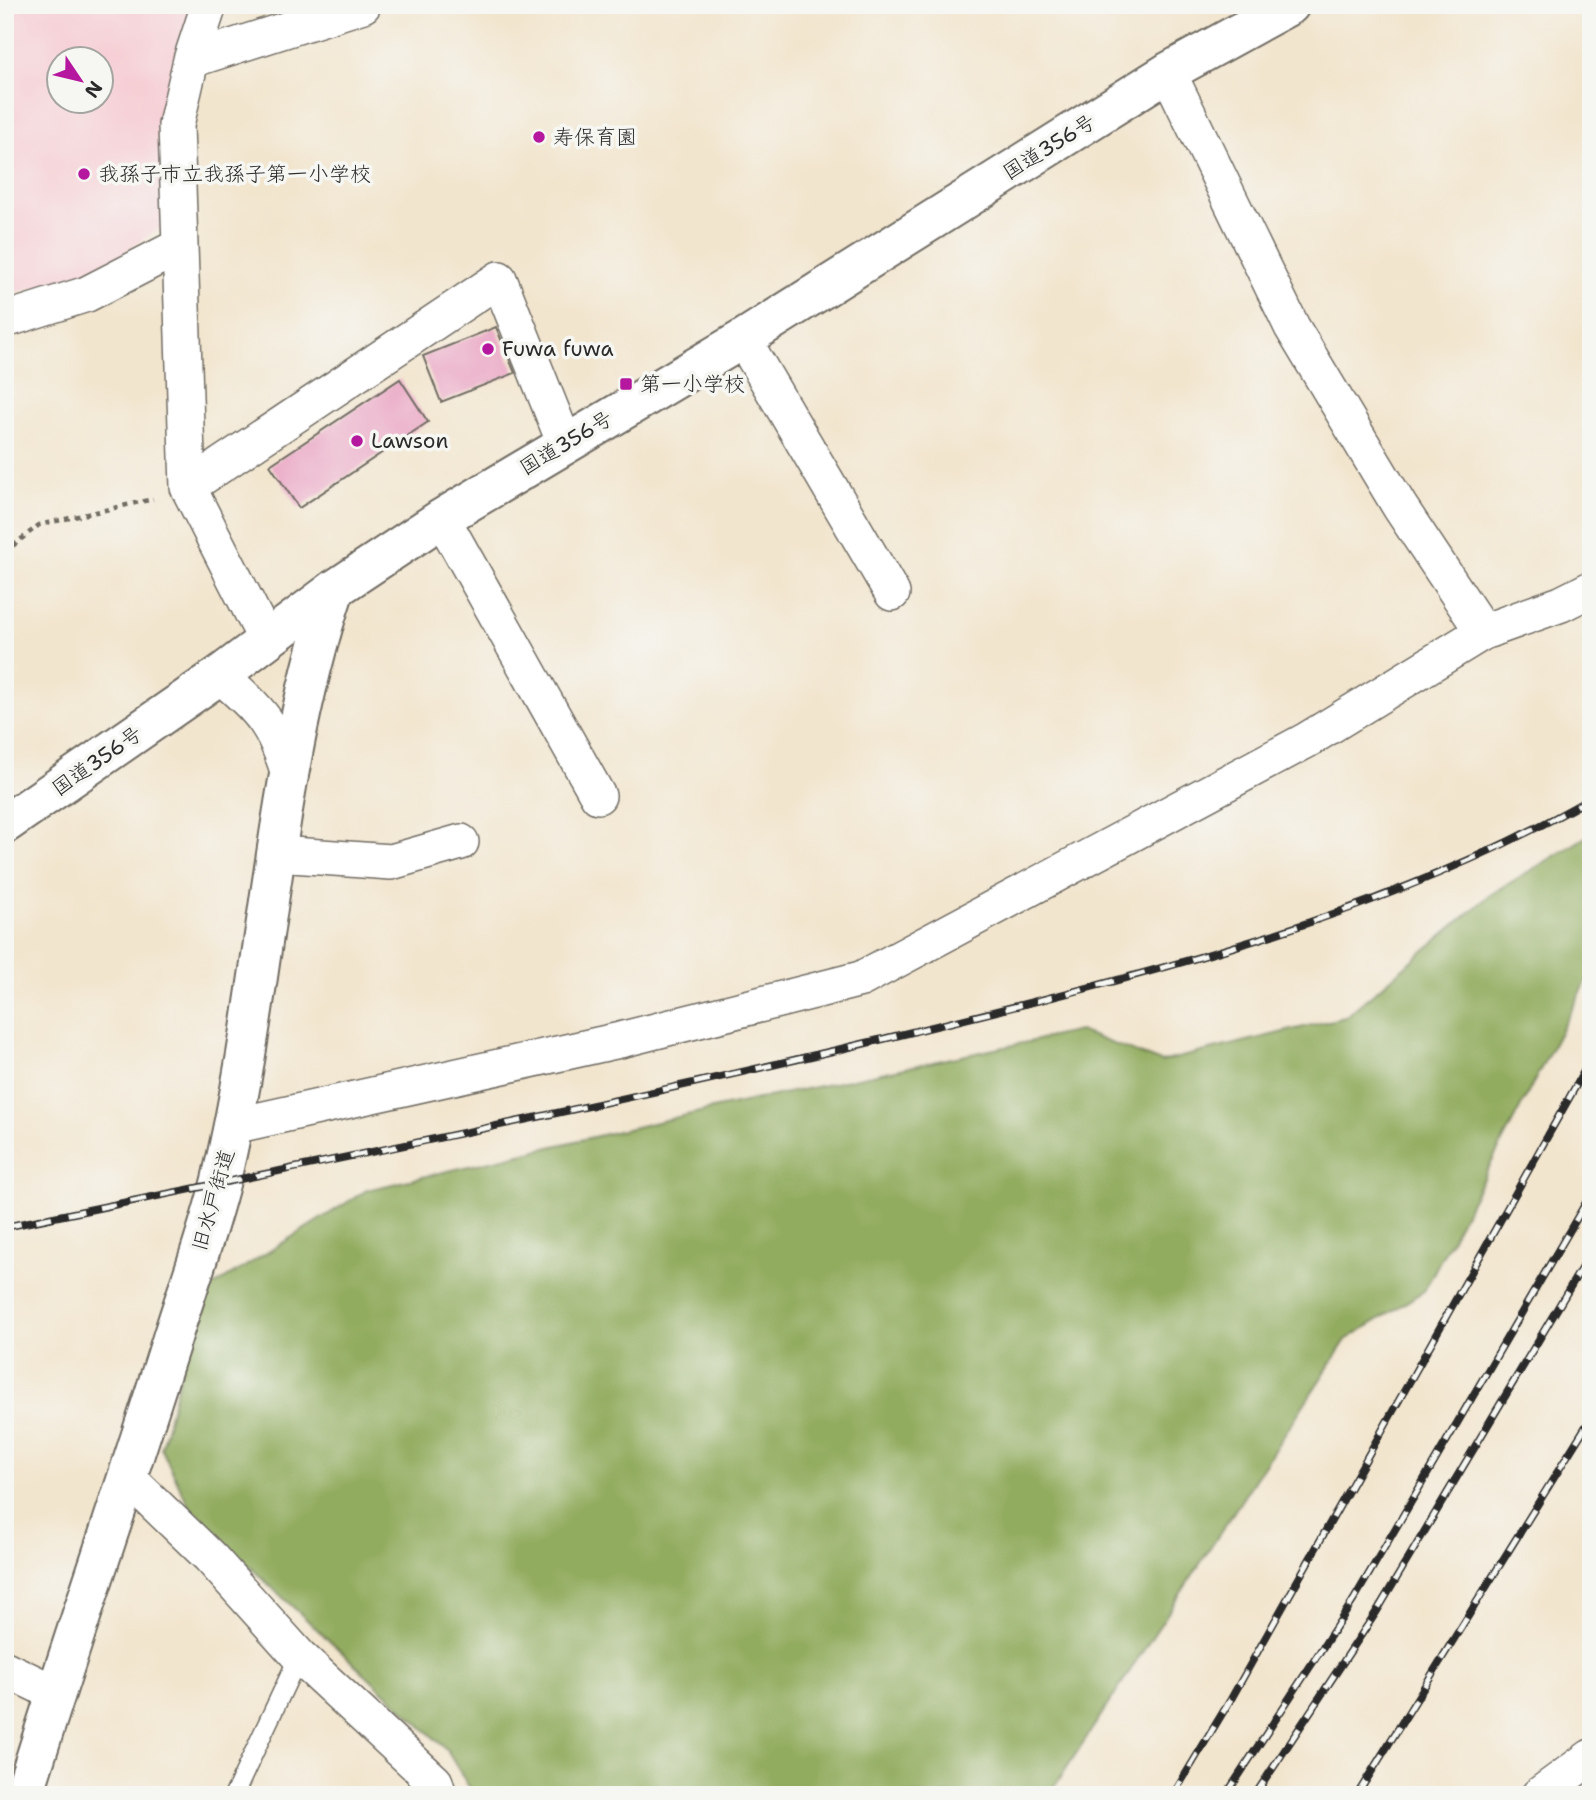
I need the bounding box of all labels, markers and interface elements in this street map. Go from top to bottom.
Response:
north arrow [46,46,116,116]
text: N [79,76,108,103]
street label: 国道356号 [997,107,1101,187]
place label: 寿保育園 [553,123,637,151]
marker: 寿保育園 [531,129,547,145]
place label: 我孫子市立我孫子第一小学校 [98,160,371,188]
marker: 我孫子市立我孫子第一小学校 [76,166,92,182]
place label: Fuwa fuwa [502,335,614,363]
marker: Fuwa fuwa [480,341,496,357]
place label: 第一小学校 [640,370,745,398]
marker: 第一小学校 [618,376,634,392]
street label: 国道356号 [514,404,618,482]
place label: Lawson [371,427,449,455]
marker: Lawson [349,433,365,449]
street label: 国道356号 [46,720,148,802]
street label: 旧水戸街道 [185,1146,241,1254]

